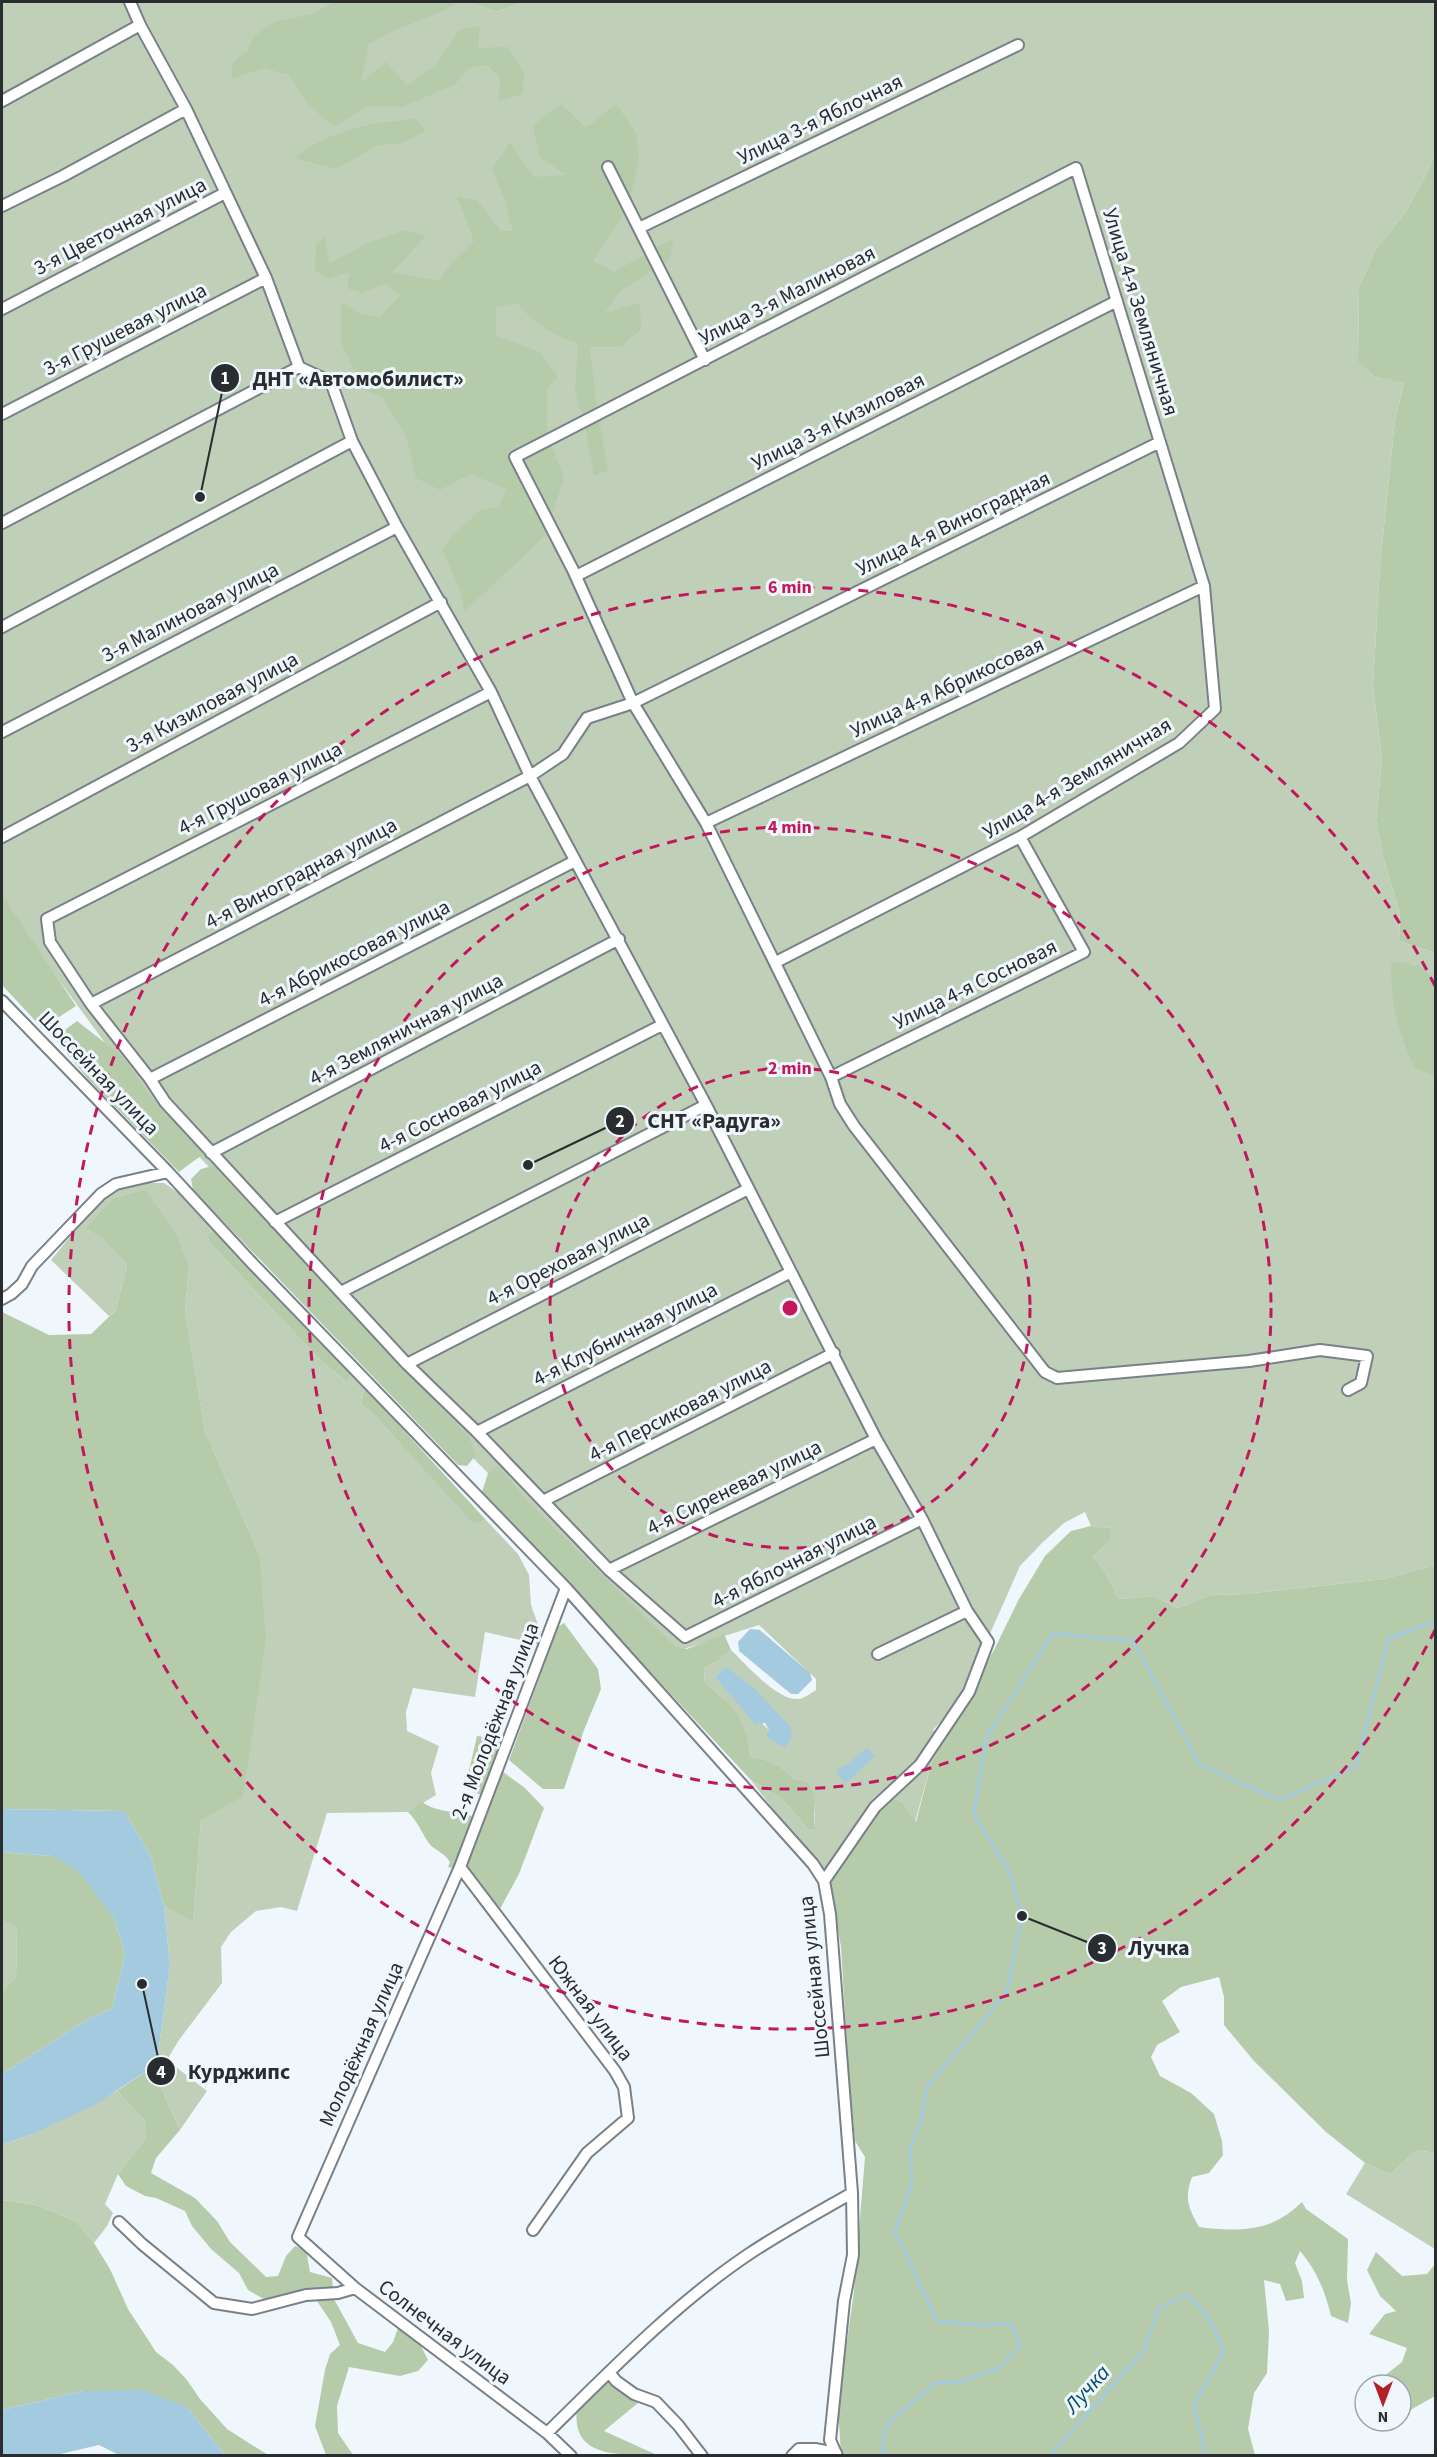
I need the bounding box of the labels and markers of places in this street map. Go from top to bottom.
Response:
callout: ДНТ «Автомобилист» [210,358,475,398]
callout: СНТ «Радуга» [605,1101,793,1141]
centre of rings [780,1298,800,1318]
callout: Лучка [1087,1928,1202,1968]
callout: Курджипс [146,2051,303,2091]

